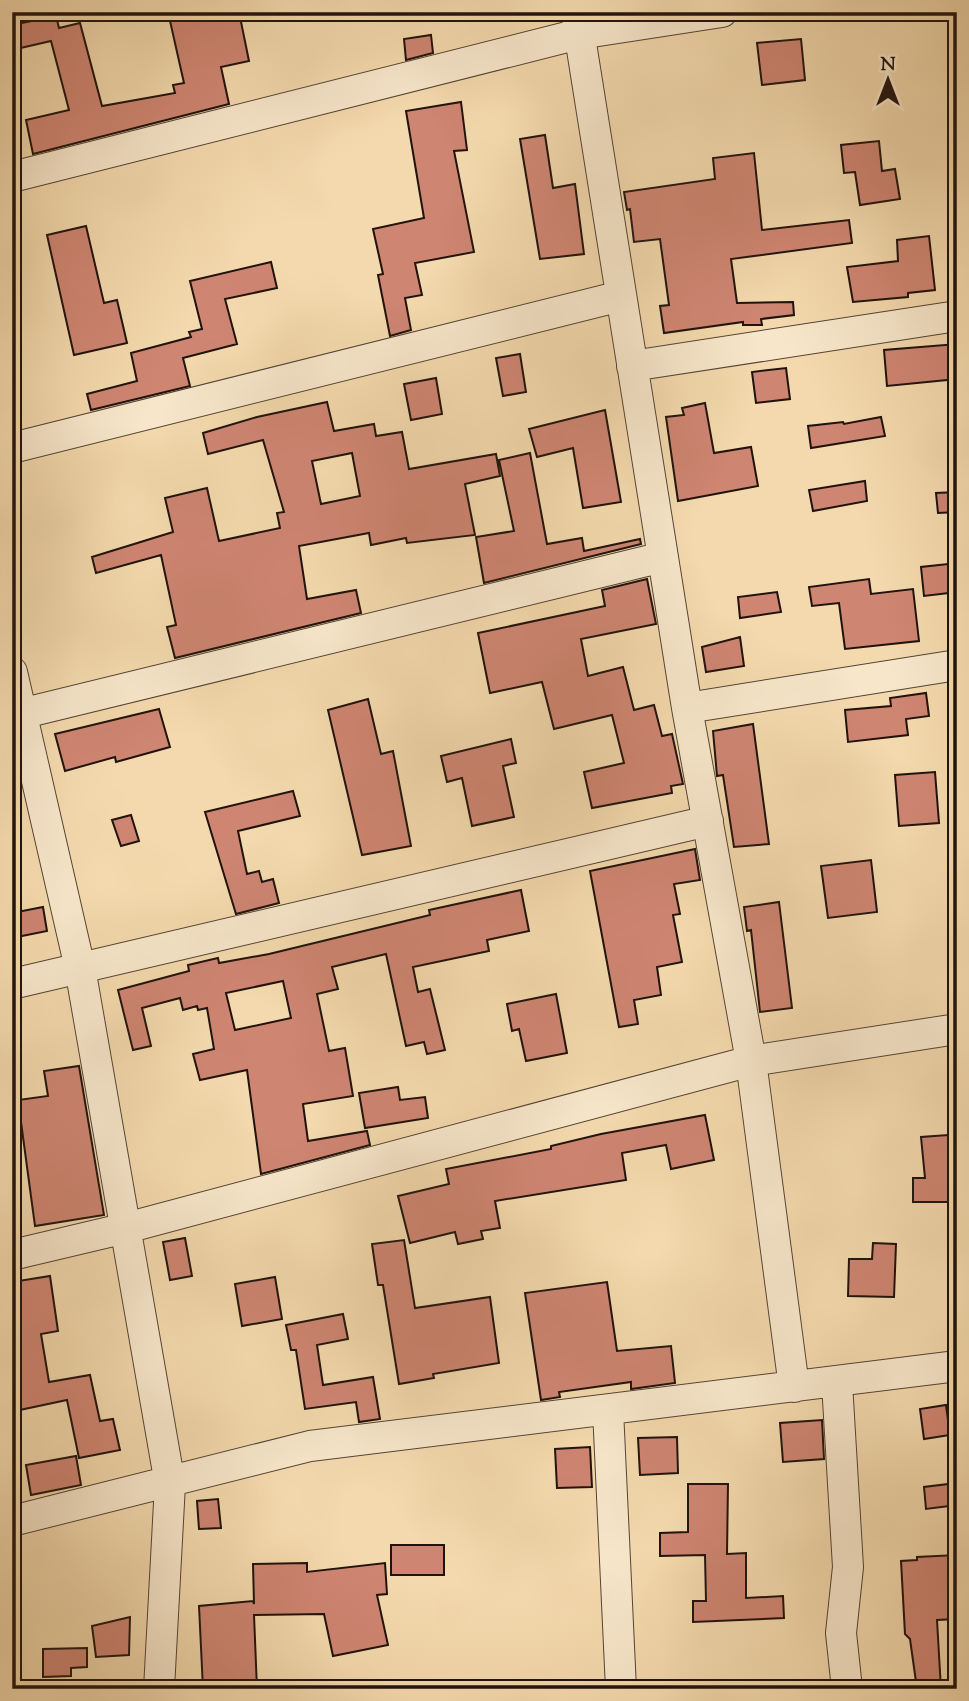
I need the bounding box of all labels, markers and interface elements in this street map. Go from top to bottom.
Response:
north arrow [853,46,923,116]
text: N [880,52,896,79]

